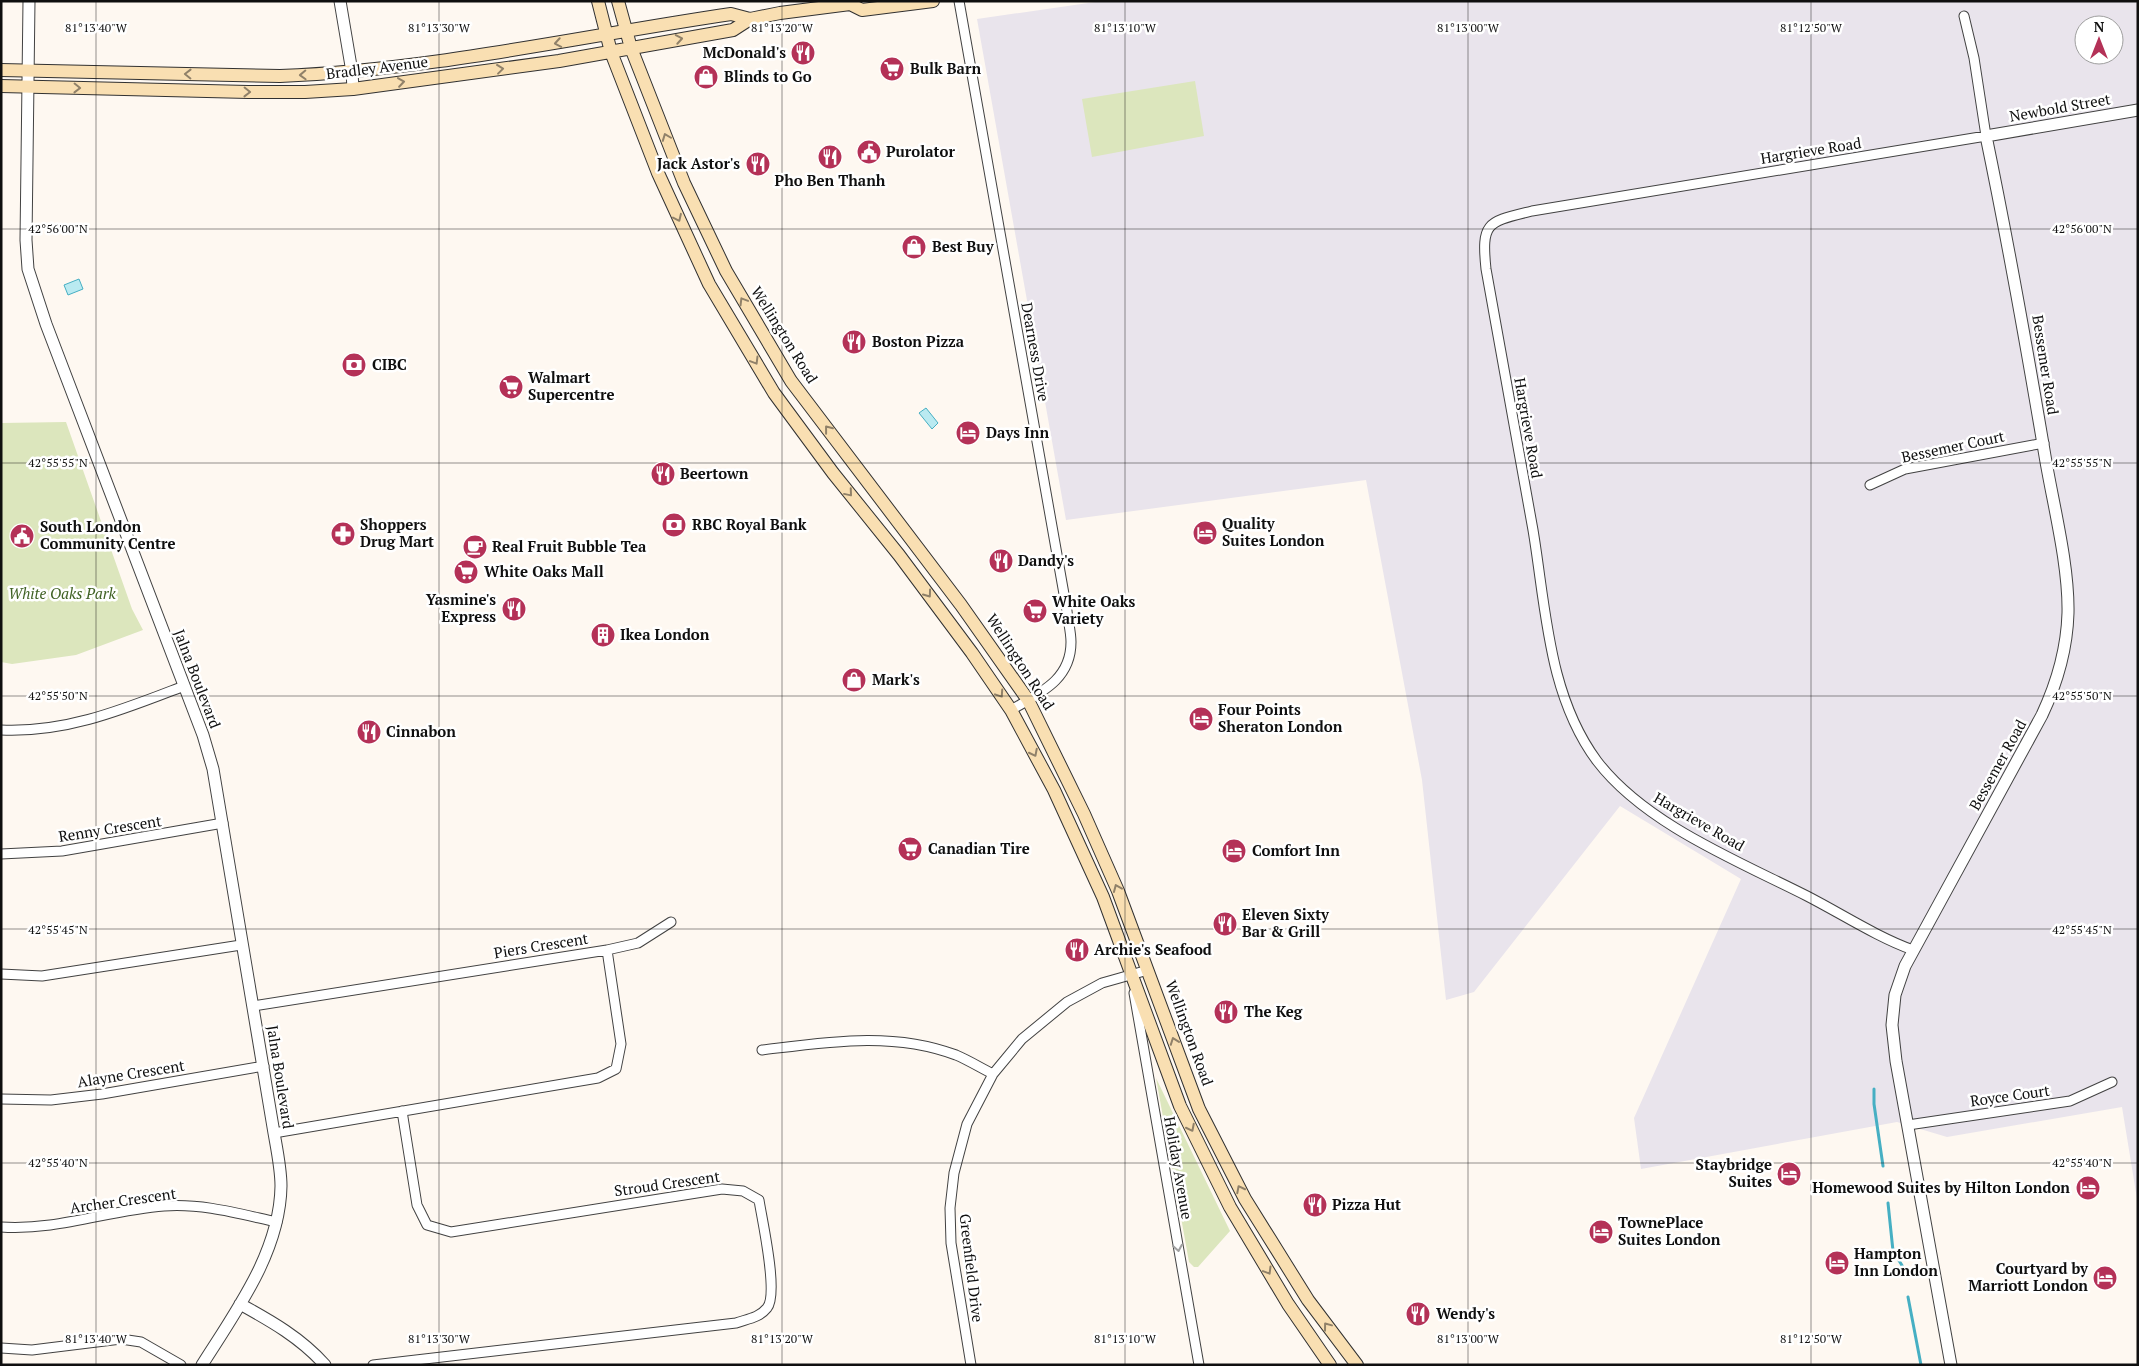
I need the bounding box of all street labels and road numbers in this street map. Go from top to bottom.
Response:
street label: Bradley Avenue [325,51,429,83]
street label: Newbold Street [2008,88,2112,126]
street label: Hargrieve Road [1759,132,1863,168]
street label: Wellington Road [747,282,823,387]
street label: Dearness Drive [1017,301,1055,403]
street label: Bessemer Road [2028,314,2064,416]
street label: Hargrieve Road [1510,376,1548,480]
street label: Bessemer Court [1899,425,2007,467]
street label: Wellington Road [982,610,1059,713]
street label: Jalna Boulevard [170,626,226,731]
street label: Bessemer Road [1964,716,2030,813]
street label: Hargrieve Road [1650,787,1749,855]
street label: Renny Crescent [57,810,163,846]
street label: Piers Crescent [492,928,590,962]
street label: Wellington Road [1162,977,1218,1088]
street label: Jalna Boulevard [263,1024,299,1130]
street label: Alayne Crescent [76,1055,186,1091]
street label: Royce Court [1969,1079,2051,1110]
street label: Holiday Avenue [1160,1115,1198,1221]
street label: Stroud Crescent [613,1166,721,1200]
street label: Archer Crescent [69,1183,178,1217]
street label: Greenfield Drive [955,1213,989,1323]

